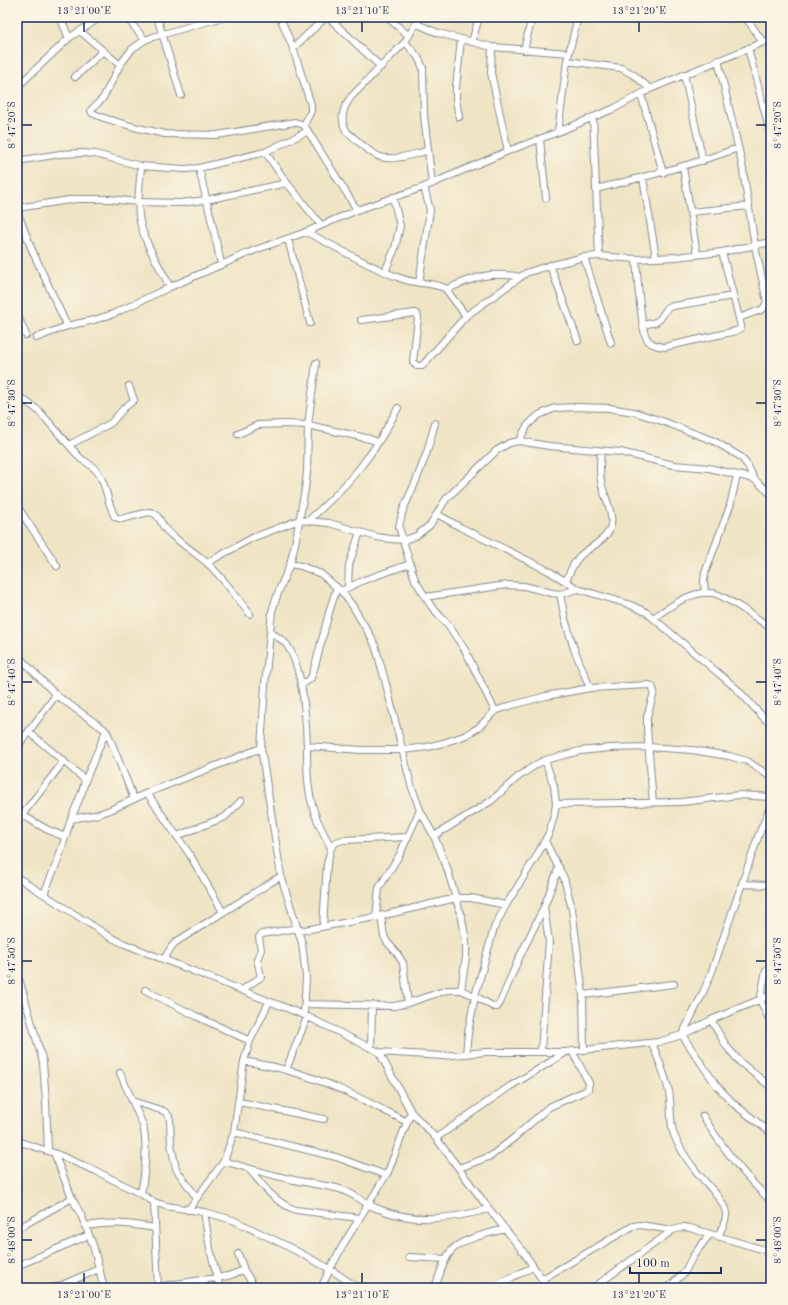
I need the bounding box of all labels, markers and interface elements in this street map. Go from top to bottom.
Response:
text: 13°21'00"E [57,6,111,16]
text: 13°21'10"E [335,6,389,16]
text: 13°21'20"E [612,6,666,16]
text: 8°47'20"S [7,101,17,149]
text: 8°47'20"S [773,101,783,149]
text: 8°47'30"S [7,379,17,427]
text: 8°47'30"S [773,379,783,427]
text: 8°47'40"S [7,658,17,706]
text: 8°47'40"S [773,658,783,706]
text: 8°47'50"S [7,937,17,985]
text: 8°47'50"S [773,937,783,985]
text: 8°48'00"S [7,1216,17,1264]
text: 8°48'00"S [773,1216,783,1264]
scale bar [630,1249,721,1275]
text: 100 m [636,1258,670,1270]
text: 13°21'00"E [57,1290,111,1300]
text: 13°21'10"E [335,1290,389,1300]
text: 13°21'20"E [612,1290,666,1300]

